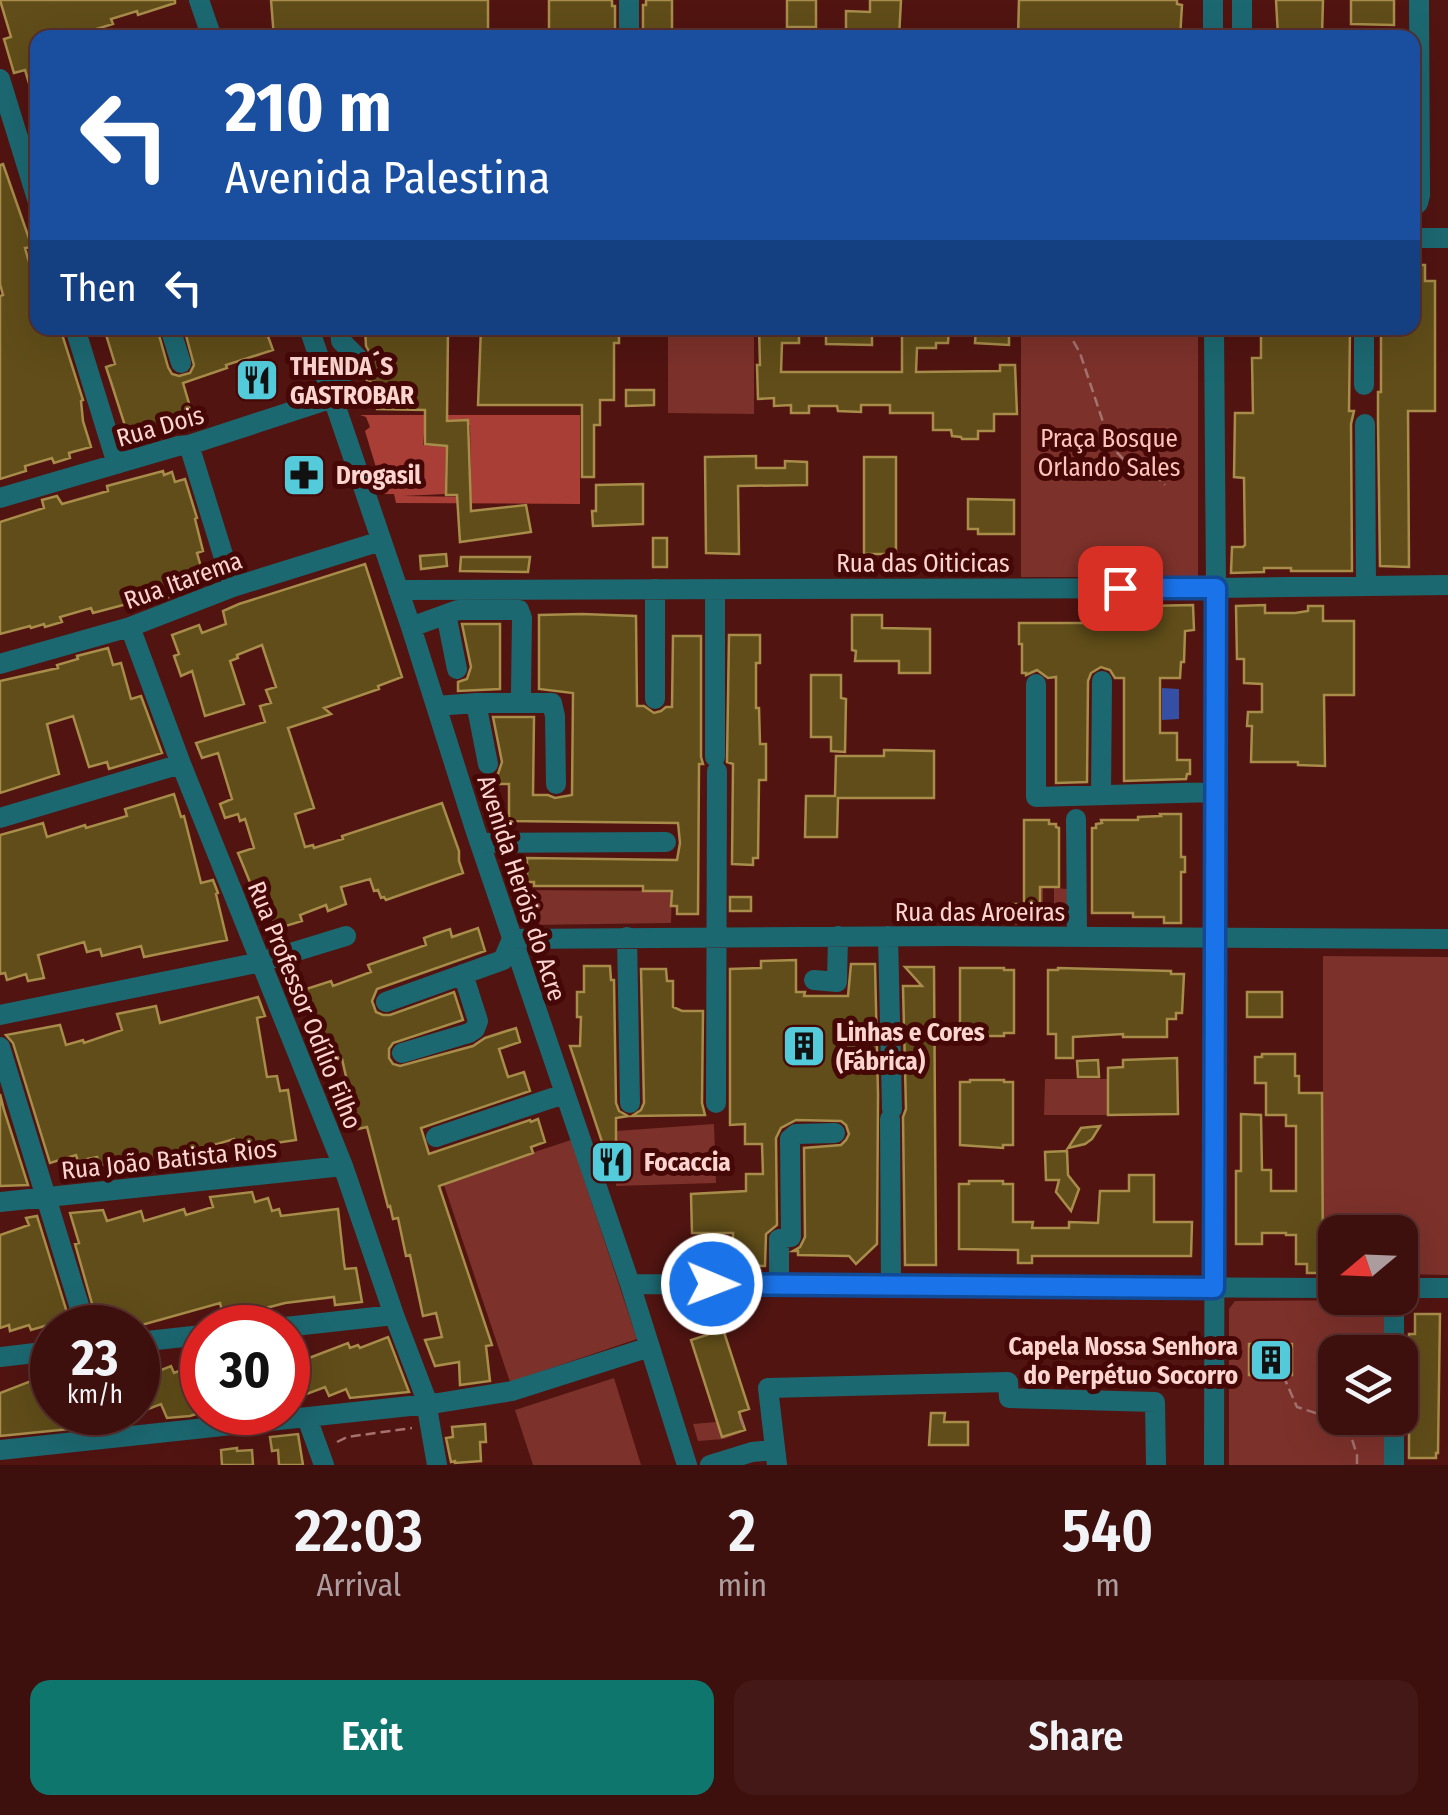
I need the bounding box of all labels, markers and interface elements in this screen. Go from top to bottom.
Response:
text: 210 m [225,66,392,150]
icon: left [60,70,190,200]
text: Avenida Palestina [225,151,550,205]
icon: left [156,260,211,315]
text: Then [60,265,136,311]
place label: THENDA´S GASTROBAR [290,350,415,411]
restaurant icon: THENDA´S GASTROBAR [234,357,280,403]
street label: Rua Dois [113,400,207,454]
park label: Praça Bosque Orlando Sales [1038,424,1180,483]
pharmacy icon: Drogasil [281,452,327,498]
place label: Drogasil [336,461,421,491]
street label: Rua Itarema [120,546,246,616]
pin [1078,546,1163,631]
street label: Rua das Oiticicas [836,549,1010,579]
icon: arrive [1093,561,1148,616]
street label: Avenida Heróis do Acre [470,772,572,1005]
street label: Rua Professor Odílio Filho [241,877,368,1134]
street label: Rua das Aroeiras [895,898,1065,928]
place label: Linhas e Cores (Fábrica) [836,1018,985,1077]
building icon: Linhas e Cores (Fábrica) [781,1023,827,1069]
street label: Rua João Batista Rios [60,1134,278,1186]
restaurant icon: Focaccia [589,1139,635,1185]
place label: Focaccia [644,1148,731,1178]
north arrow [1318,1215,1418,1315]
map controls [1318,1215,1418,1435]
position arrow [660,1232,764,1336]
speed limit sign: 30 [180,1305,310,1435]
text: 23 [72,1328,118,1388]
place label: Capela Nossa Senhora do Perpétuo Socorro [1009,1332,1238,1391]
button: layers [1318,1335,1418,1435]
building icon: Capela Nossa Senhora do Perpétuo Socorro [1248,1337,1294,1383]
text: km/h [67,1380,123,1410]
text: 22:03 [295,1495,423,1567]
text: 2 [729,1495,756,1567]
text: 540 [1062,1495,1153,1567]
text: Arrival [316,1566,401,1604]
text: min [718,1566,767,1604]
text: m [1095,1566,1120,1604]
button: Exit [30,1680,714,1795]
button: Share [734,1680,1418,1795]

